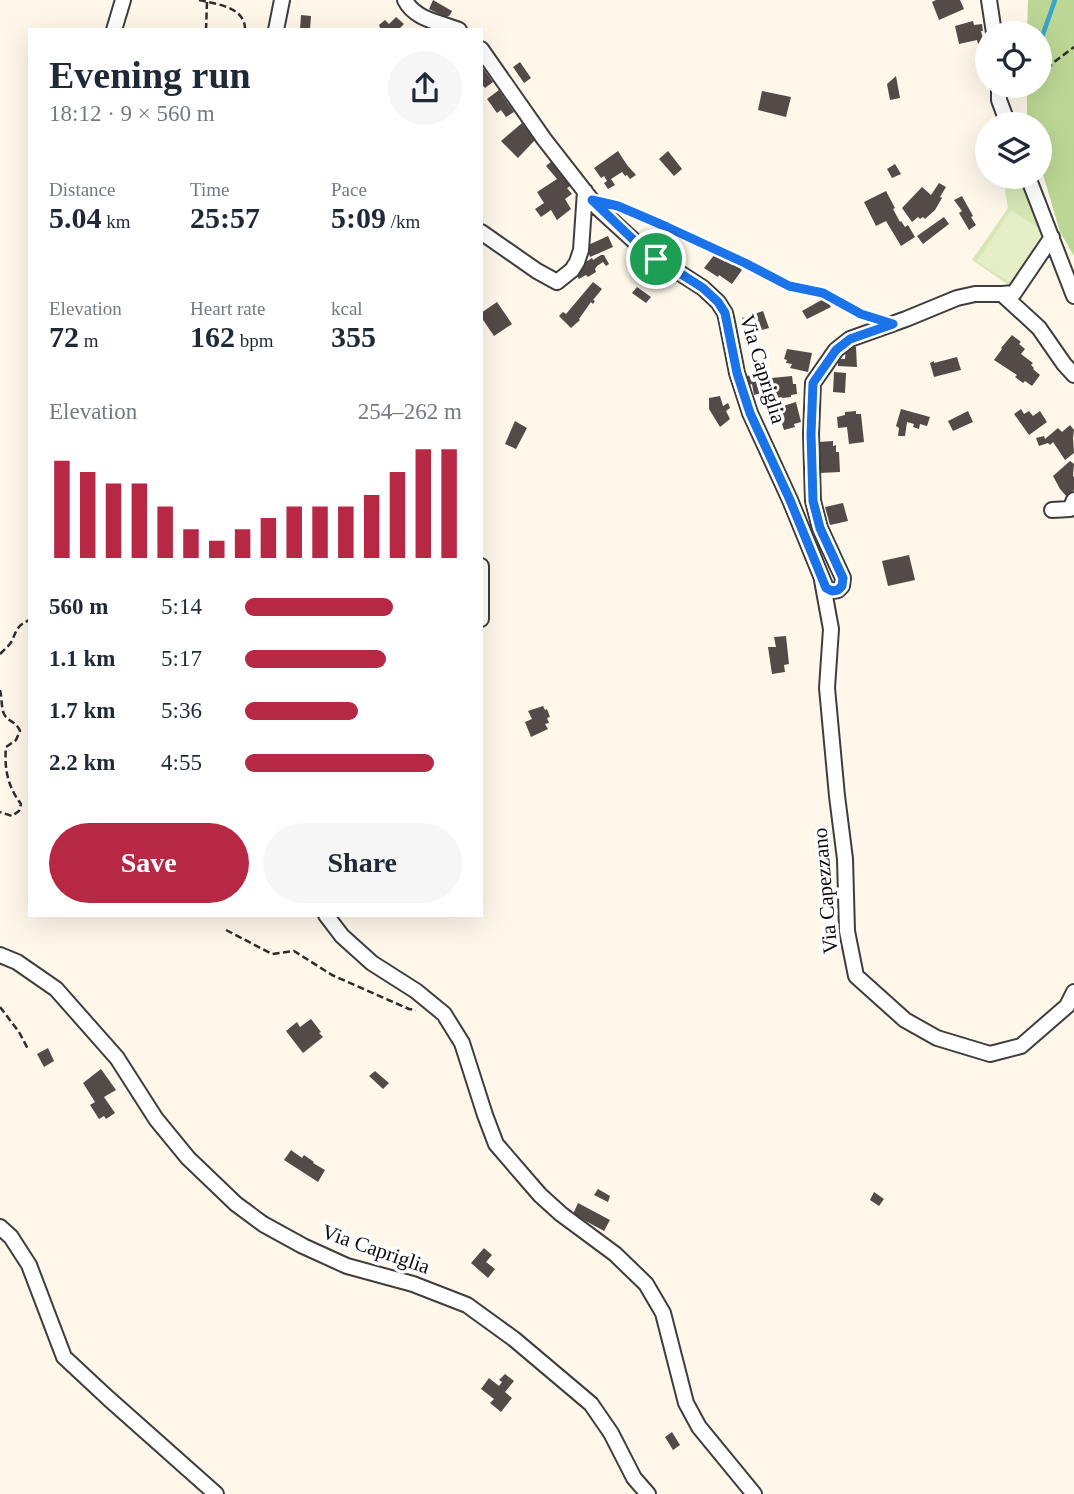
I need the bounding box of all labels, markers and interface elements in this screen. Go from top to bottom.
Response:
map controls [975,21,1052,189]
button: locate [975,21,1052,98]
button: share [388,51,462,125]
text: Evening run [49,54,251,96]
text: 18:12 · 9 × 560 m [49,101,215,126]
button: layers [975,112,1052,189]
text: Distance [49,179,115,200]
text: Time [190,179,229,200]
text: Pace [331,179,367,200]
text: 5.04 [49,201,102,234]
text: 25:57 [190,201,260,234]
text: 5:09 [331,201,386,234]
text: km [102,211,131,232]
text: /km [386,211,420,232]
pin [626,229,686,289]
icon: arrive [637,240,675,278]
text: Elevation [49,298,122,319]
text: Heart rate [190,298,265,319]
text: kcal [331,298,363,319]
street label: Via Capriglia [735,312,791,427]
text: 72 [49,320,79,353]
text: 162 [190,320,235,353]
text: 355 [331,320,376,353]
text: m [79,330,99,351]
text: bpm [235,330,274,351]
text: Elevation [49,399,137,424]
text: 254–262 m [358,399,462,424]
text: 560 m [49,594,108,619]
text: 5:14 [161,594,202,619]
text: 1.1 km [49,646,115,671]
text: 5:17 [161,646,202,671]
text: 1.7 km [49,698,115,723]
text: 5:36 [161,698,202,723]
text: 2.2 km [49,750,115,775]
text: 4:55 [161,750,202,775]
button: Save [49,823,249,903]
button: Share [263,823,462,903]
street label: Via Capezzano [808,827,842,955]
street label: Via Capriglia [319,1219,434,1279]

